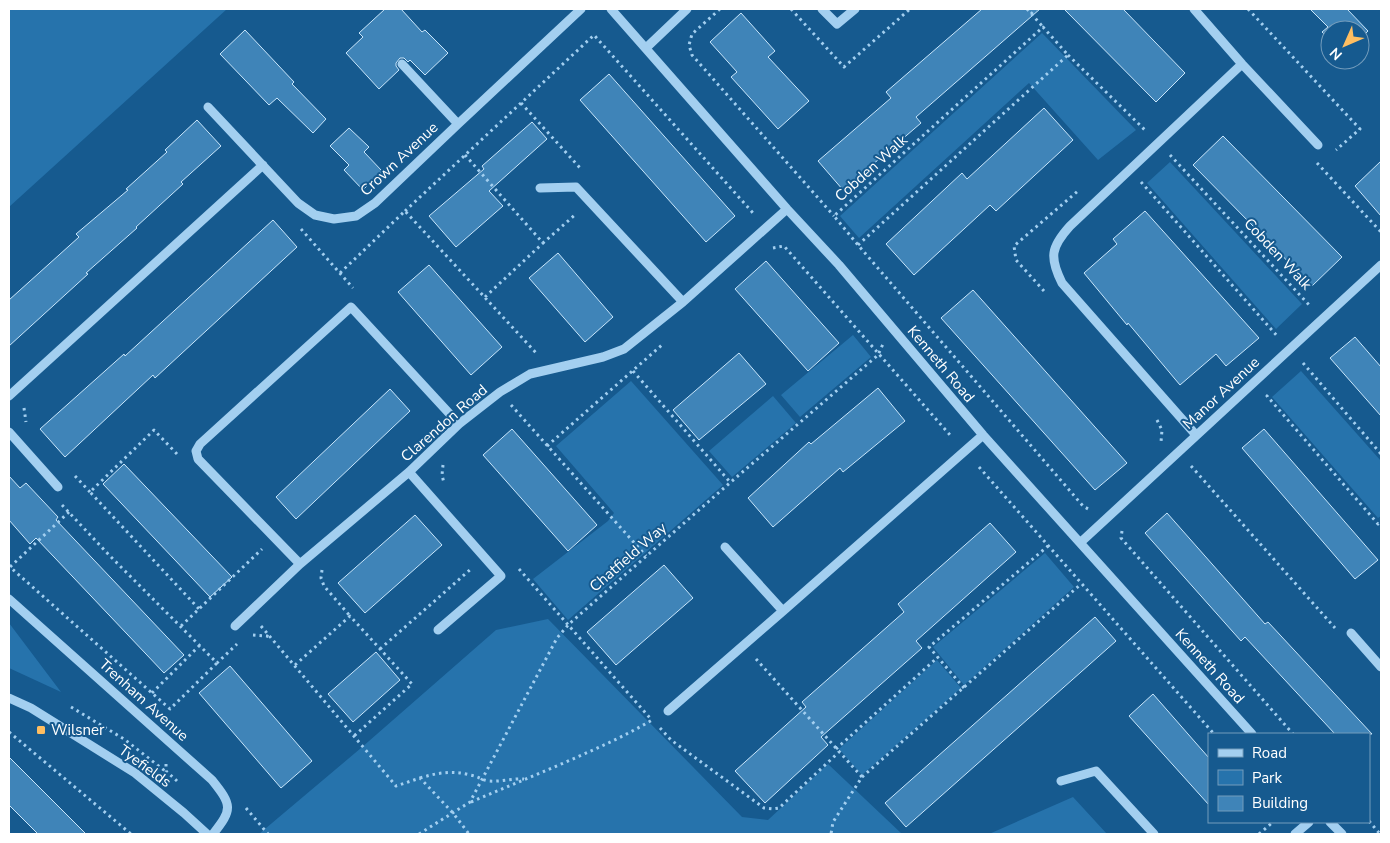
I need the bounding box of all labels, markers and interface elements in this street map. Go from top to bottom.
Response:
north arrow [1320,20,1370,70]
text: N [1326,43,1347,64]
street label: Crown Avenue [356,118,442,200]
street label: Cobden Walk [830,130,912,206]
street label: Cobden Walk [1240,214,1317,295]
street label: Kenneth Road [903,321,979,407]
street label: Manor Avenue [1178,352,1264,434]
street label: Clarendon Road [396,380,492,466]
street label: Chatfield Way [585,518,671,596]
street label: Kenneth Road [1171,624,1249,708]
street label: Trenham Avenue [95,654,193,746]
place label: Wilsner [51,720,105,740]
marker: Wilsner [35,724,47,736]
legend [1208,733,1370,823]
street label: Tyefields [115,740,175,792]
text: Road [1252,743,1287,763]
text: Park [1252,768,1282,788]
text: Building [1252,793,1308,813]

